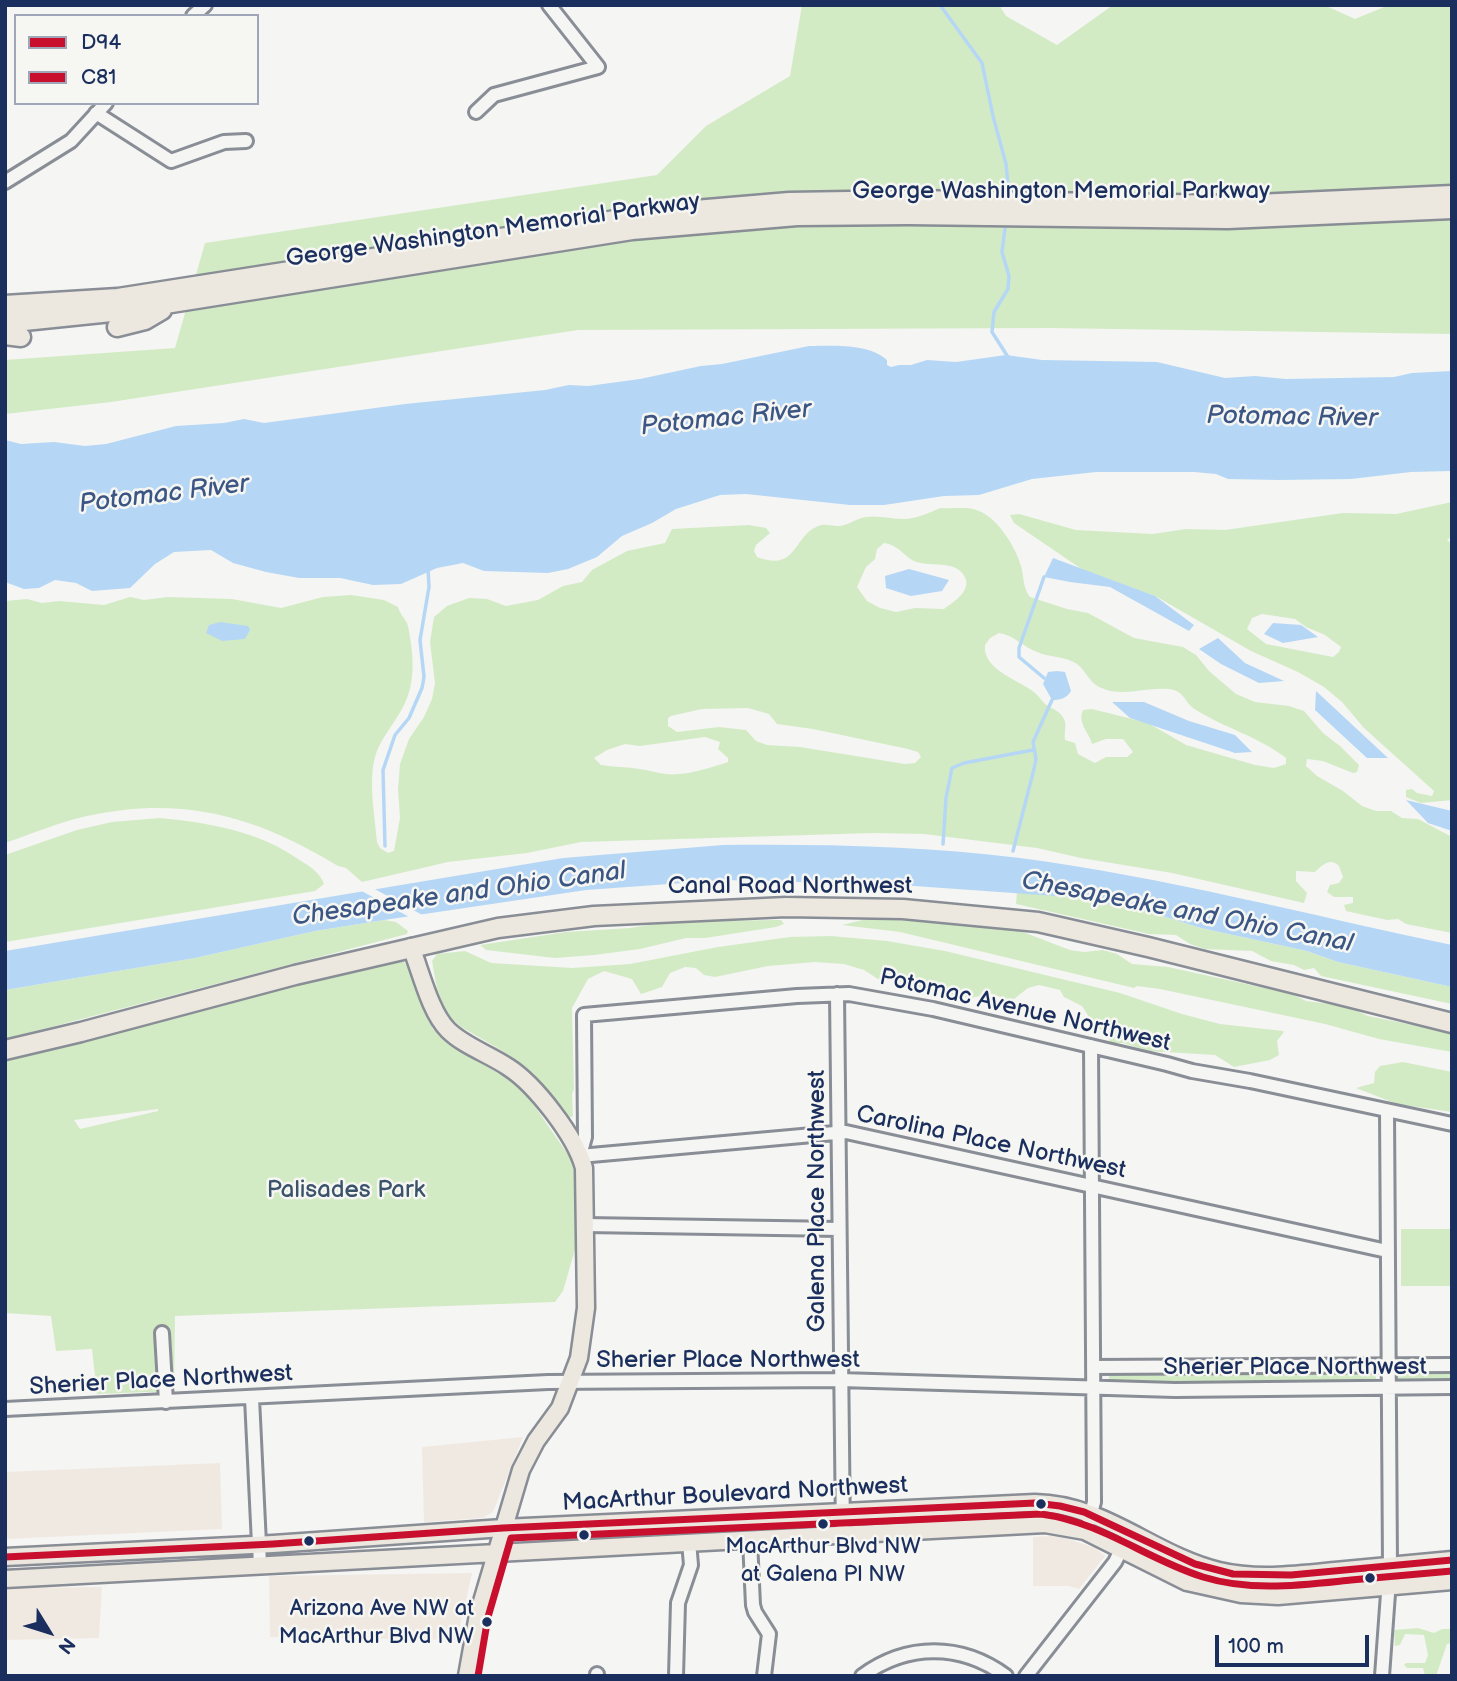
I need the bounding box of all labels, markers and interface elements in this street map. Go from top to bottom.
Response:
legend [14,14,259,105]
text: D94 [81,30,121,55]
text: C81 [81,65,116,90]
street label: George Washington Memorial Parkway [852,178,1270,206]
street label: George Washington Memorial Parkway [284,188,702,274]
water label: Potomac River [639,395,813,443]
water label: Potomac River [1206,401,1378,435]
water label: Potomac River [77,469,251,521]
water label: Chesapeake and Ohio Canal [290,856,628,934]
water label: Chesapeake and Ohio Canal [1019,866,1355,960]
street label: Canal Road Northwest [668,873,912,901]
street label: Potomac Avenue Northwest [877,963,1173,1059]
street label: Galena Place Northwest [804,1070,832,1332]
street label: Carolina Place Northwest [854,1100,1128,1186]
park label: Palisades Park [267,1177,425,1205]
street label: Sherier Place Northwest [596,1347,860,1375]
street label: Sherier Place Northwest [1163,1354,1427,1382]
street label: Sherier Place Northwest [29,1360,293,1402]
street label: MacArthur Boulevard Northwest [562,1472,908,1518]
unlabelled marker [1034,1497,1048,1511]
marker: MacArthur Blvd NW at Galena Pl NW [816,1517,830,1531]
unlabelled marker [577,1528,591,1542]
unlabelled marker [302,1534,316,1548]
place label: MacArthur Blvd NW at Galena Pl NW [725,1534,921,1586]
unlabelled marker [1363,1571,1377,1585]
place label: Arizona Ave NW at MacArthur Blvd NW [279,1596,474,1648]
north arrow [14,1597,84,1667]
marker: Arizona Ave NW at MacArthur Blvd NW [480,1615,494,1629]
scale bar [1219,1622,1373,1666]
text: N [52,1633,79,1658]
text: 100 m [1228,1634,1284,1659]

